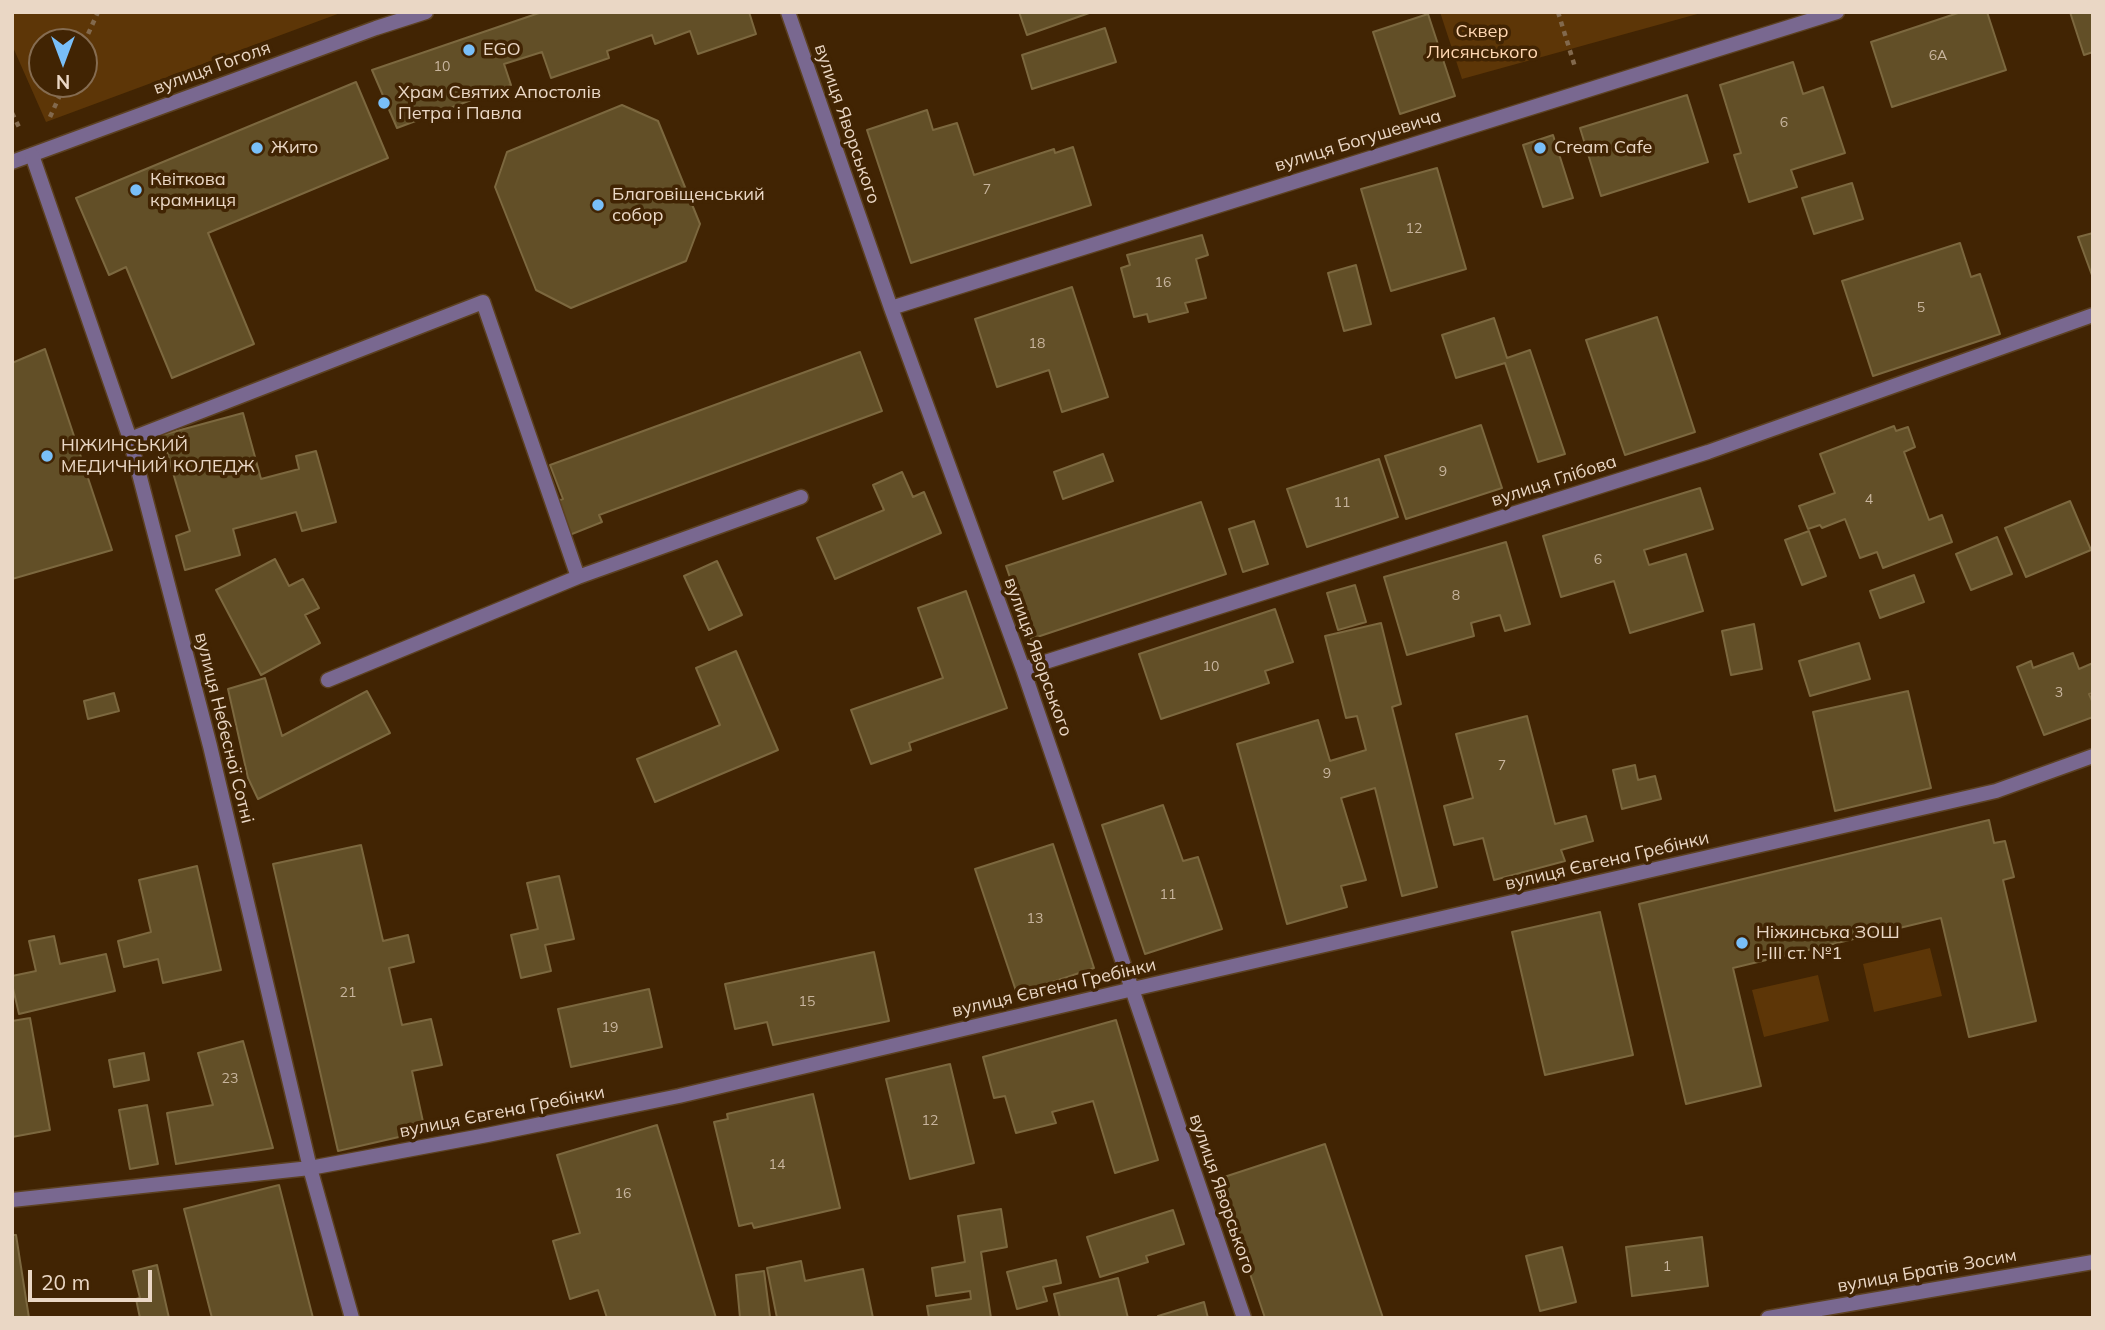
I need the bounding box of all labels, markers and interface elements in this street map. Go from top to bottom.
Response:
park label: Сквер Лисянського [1426,21,1538,64]
north arrow [28,28,98,98]
street label: вулиця Гоголя [150,37,274,99]
place label: EGO [483,39,521,61]
street label: вулиця Яворського [810,41,884,207]
marker: EGO [461,42,477,58]
house number: 6А [1929,48,1947,64]
house number: 10 [434,59,450,75]
text: N [56,70,70,94]
place label: Храм Святих Апостолів Петра і Павла [398,82,601,124]
marker: Храм Святих Апостолів Петра і Павла [376,95,392,111]
street label: вулиця Богушевича [1272,105,1444,177]
house number: 6 [1780,115,1788,131]
place label: Жито [271,137,318,159]
place label: Cream Cafe [1554,137,1652,159]
marker: Жито [249,140,265,156]
marker: Cream Cafe [1532,140,1548,156]
place label: Квіткова крамниця [150,169,236,212]
marker: Квіткова крамниця [128,182,144,198]
house number: 7 [983,182,991,198]
place label: Благовіщенський собор [612,184,765,227]
marker: Благовіщенський собор [590,197,606,213]
house number: 12 [1406,221,1422,237]
house number: 16 [1155,275,1171,291]
house number: 5 [1917,300,1925,316]
house number: 18 [1029,336,1045,352]
place label: НІЖИНСЬКИЙ МЕДИЧНИЙ КОЛЕДЖ [61,435,255,478]
marker: НІЖИНСЬКИЙ МЕДИЧНИЙ КОЛЕДЖ [39,448,55,464]
street label: вулиця Глібова [1489,451,1619,511]
house number: 9 [1439,464,1447,480]
house number: 4 [1865,492,1873,508]
house number: 11 [1334,495,1350,511]
house number: 6 [1594,552,1602,568]
street label: вулиця Яворського [999,575,1077,739]
house number: 8 [1452,588,1460,604]
street label: вулиця Небесної Сотні [190,630,258,826]
house number: 10 [1203,659,1219,675]
house number: 3 [2055,685,2063,701]
house number: 7 [1498,758,1506,774]
house number: 9 [1323,766,1331,782]
street label: вулиця Євгена Гребінки [1503,827,1711,895]
house number: 11 [1160,887,1176,903]
house number: 13 [1027,911,1043,927]
place label: Ніжинська ЗОШ І-ІІІ ст. №1 [1756,922,1900,964]
marker: Ніжинська ЗОШ І-ІІІ ст. №1 [1734,935,1750,951]
street label: вулиця Євгена Гребінки [950,954,1158,1022]
house number: 21 [340,985,356,1001]
house number: 15 [799,994,815,1010]
house number: 19 [602,1020,618,1036]
house number: 23 [222,1071,238,1087]
street label: вулиця Євгена Гребінки [398,1081,606,1143]
street label: вулиця Яворського [1185,1111,1259,1277]
house number: 12 [922,1113,938,1129]
house number: 14 [769,1157,785,1173]
house number: 16 [615,1186,631,1202]
street label: вулиця Братів Зосим [1836,1245,2018,1297]
scale bar [32,1256,156,1300]
house number: 1 [1663,1259,1671,1275]
text: 20 m [41,1269,90,1295]

